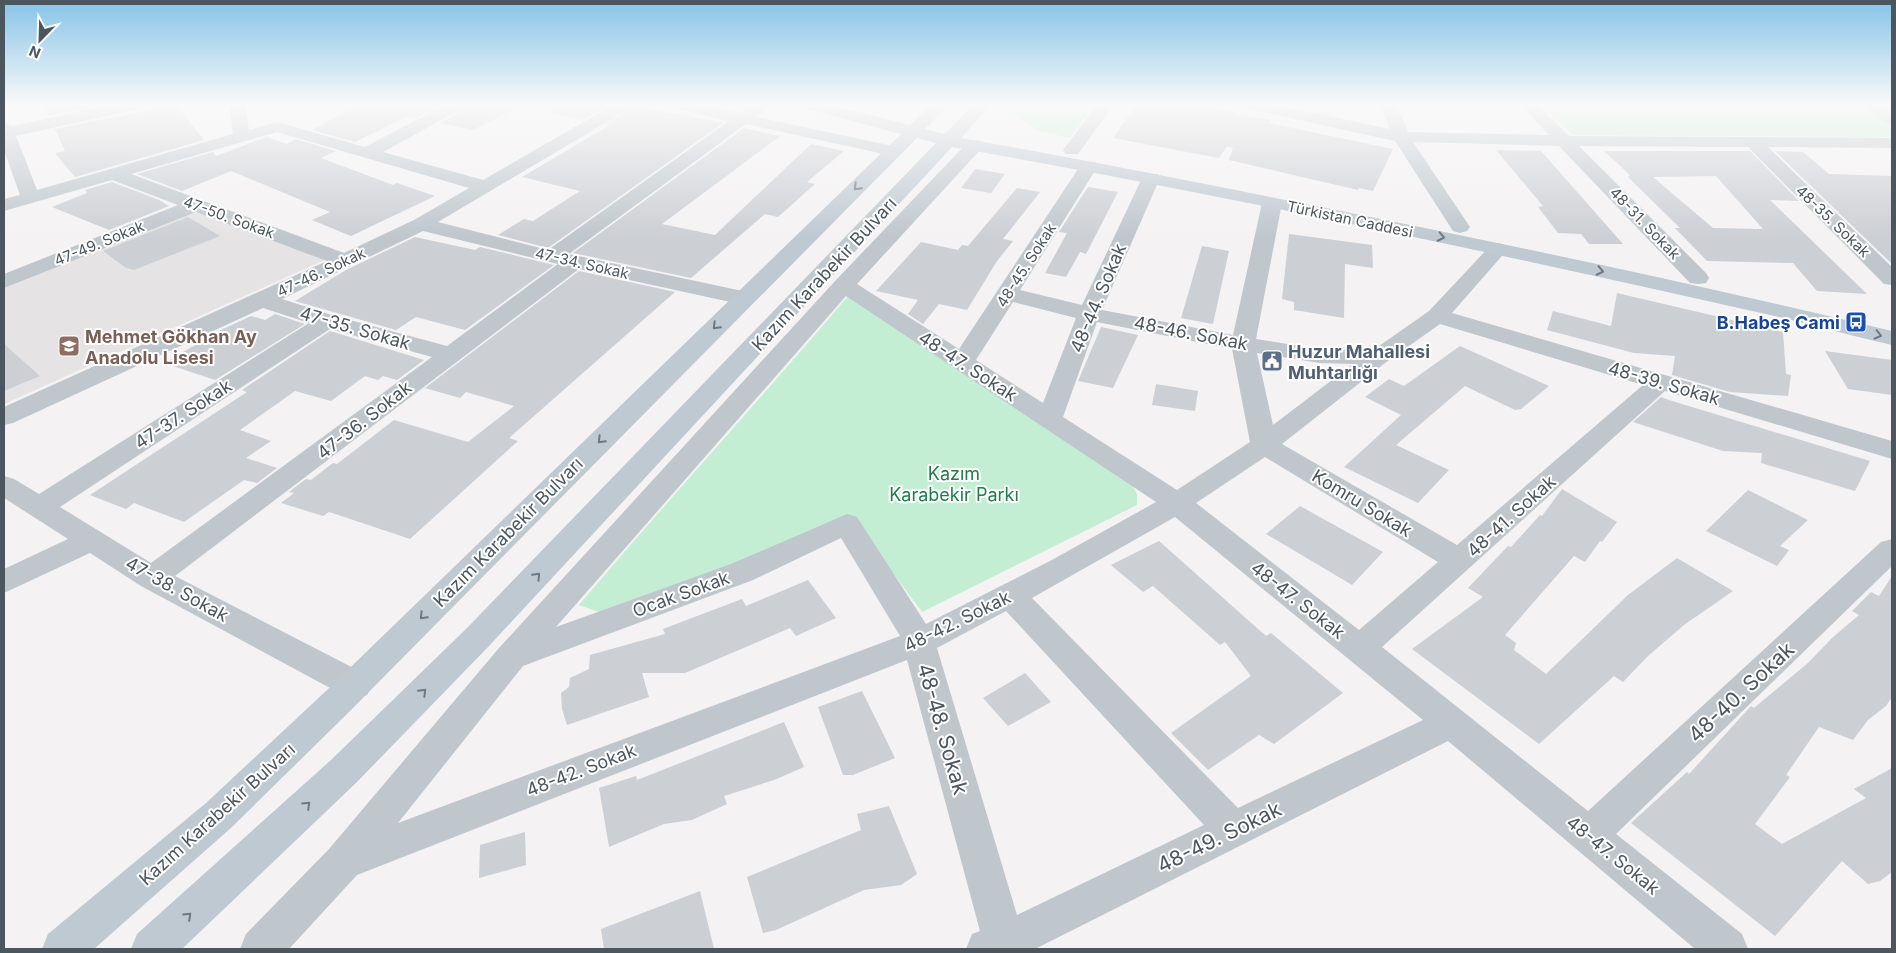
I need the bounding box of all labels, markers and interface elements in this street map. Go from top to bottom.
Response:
north arrow [15,15,65,65]
text: N [26,43,43,62]
one-way arrow [853,181,862,190]
street label: 48-35. Sokak [1792,181,1875,262]
street label: 48-31. Sokak [1606,183,1685,264]
street label: 47-50. Sokak [181,192,278,242]
street label: Kazım Karabekir Bulvarı [747,193,901,355]
street label: Türkistan Caddesi [1285,196,1415,242]
street label: 47-49. Sokak [51,216,148,270]
street label: 48-45. Sokak [992,219,1061,311]
one-way arrow [1437,232,1445,242]
street label: 48-44. Sokak [1066,240,1130,356]
street label: 47-46. Sokak [274,243,369,301]
street label: 47-34. Sokak [533,243,631,283]
one-way arrow [1596,265,1604,276]
street label: 47-35. Sokak [297,302,413,354]
bus stop icon: B.Habeş Cami [1844,310,1868,334]
street label: 48-46. Sokak [1132,312,1250,354]
place label: B.Habeş Cami [1717,312,1840,333]
one-way arrow [713,320,722,329]
place label: Mehmet Gökhan Ay Anadolu Lisesi [85,326,257,368]
street label: 48-47. Sokak [915,326,1021,406]
one-way arrow [1873,329,1882,340]
school or university icon: Mehmet Gökhan Ay Anadolu Lisesi [57,334,81,358]
place label: Huzur Mahallesi Muhtarlığı [1288,341,1430,383]
public building icon: Huzur Mahallesi Muhtarlığı [1260,349,1284,373]
street label: 48-39. Sokak [1606,357,1722,409]
street label: 47-37. Sokak [131,375,236,453]
street label: 47-36. Sokak [313,377,415,463]
one-way arrow [597,434,606,443]
street label: Kazım Karabekir Bulvarı [429,453,587,611]
park label: Kazım Karabekir Parkı [889,463,1019,505]
street label: Komru Sokak [1308,465,1416,541]
street label: 48-41. Sokak [1462,471,1560,561]
street label: 47-38. Sokak [122,552,232,626]
street label: 48-47. Sokak [1247,557,1349,643]
street label: Ocak Sokak [630,567,732,621]
one-way arrow [531,573,540,582]
street label: 48-42. Sokak [900,586,1014,656]
one-way arrow [420,611,429,620]
street label: 48-40. Sokak [1683,636,1799,747]
street label: 48-48. Sokak [912,661,974,798]
one-way arrow [417,689,426,698]
street label: Kazım Karabekir Bulvarı [135,738,299,890]
street label: 48-42. Sokak [523,739,639,801]
street label: 48-49. Sokak [1153,796,1286,878]
one-way arrow [301,802,310,811]
street label: 48-47. Sokak [1562,811,1664,899]
one-way arrow [183,913,192,922]

